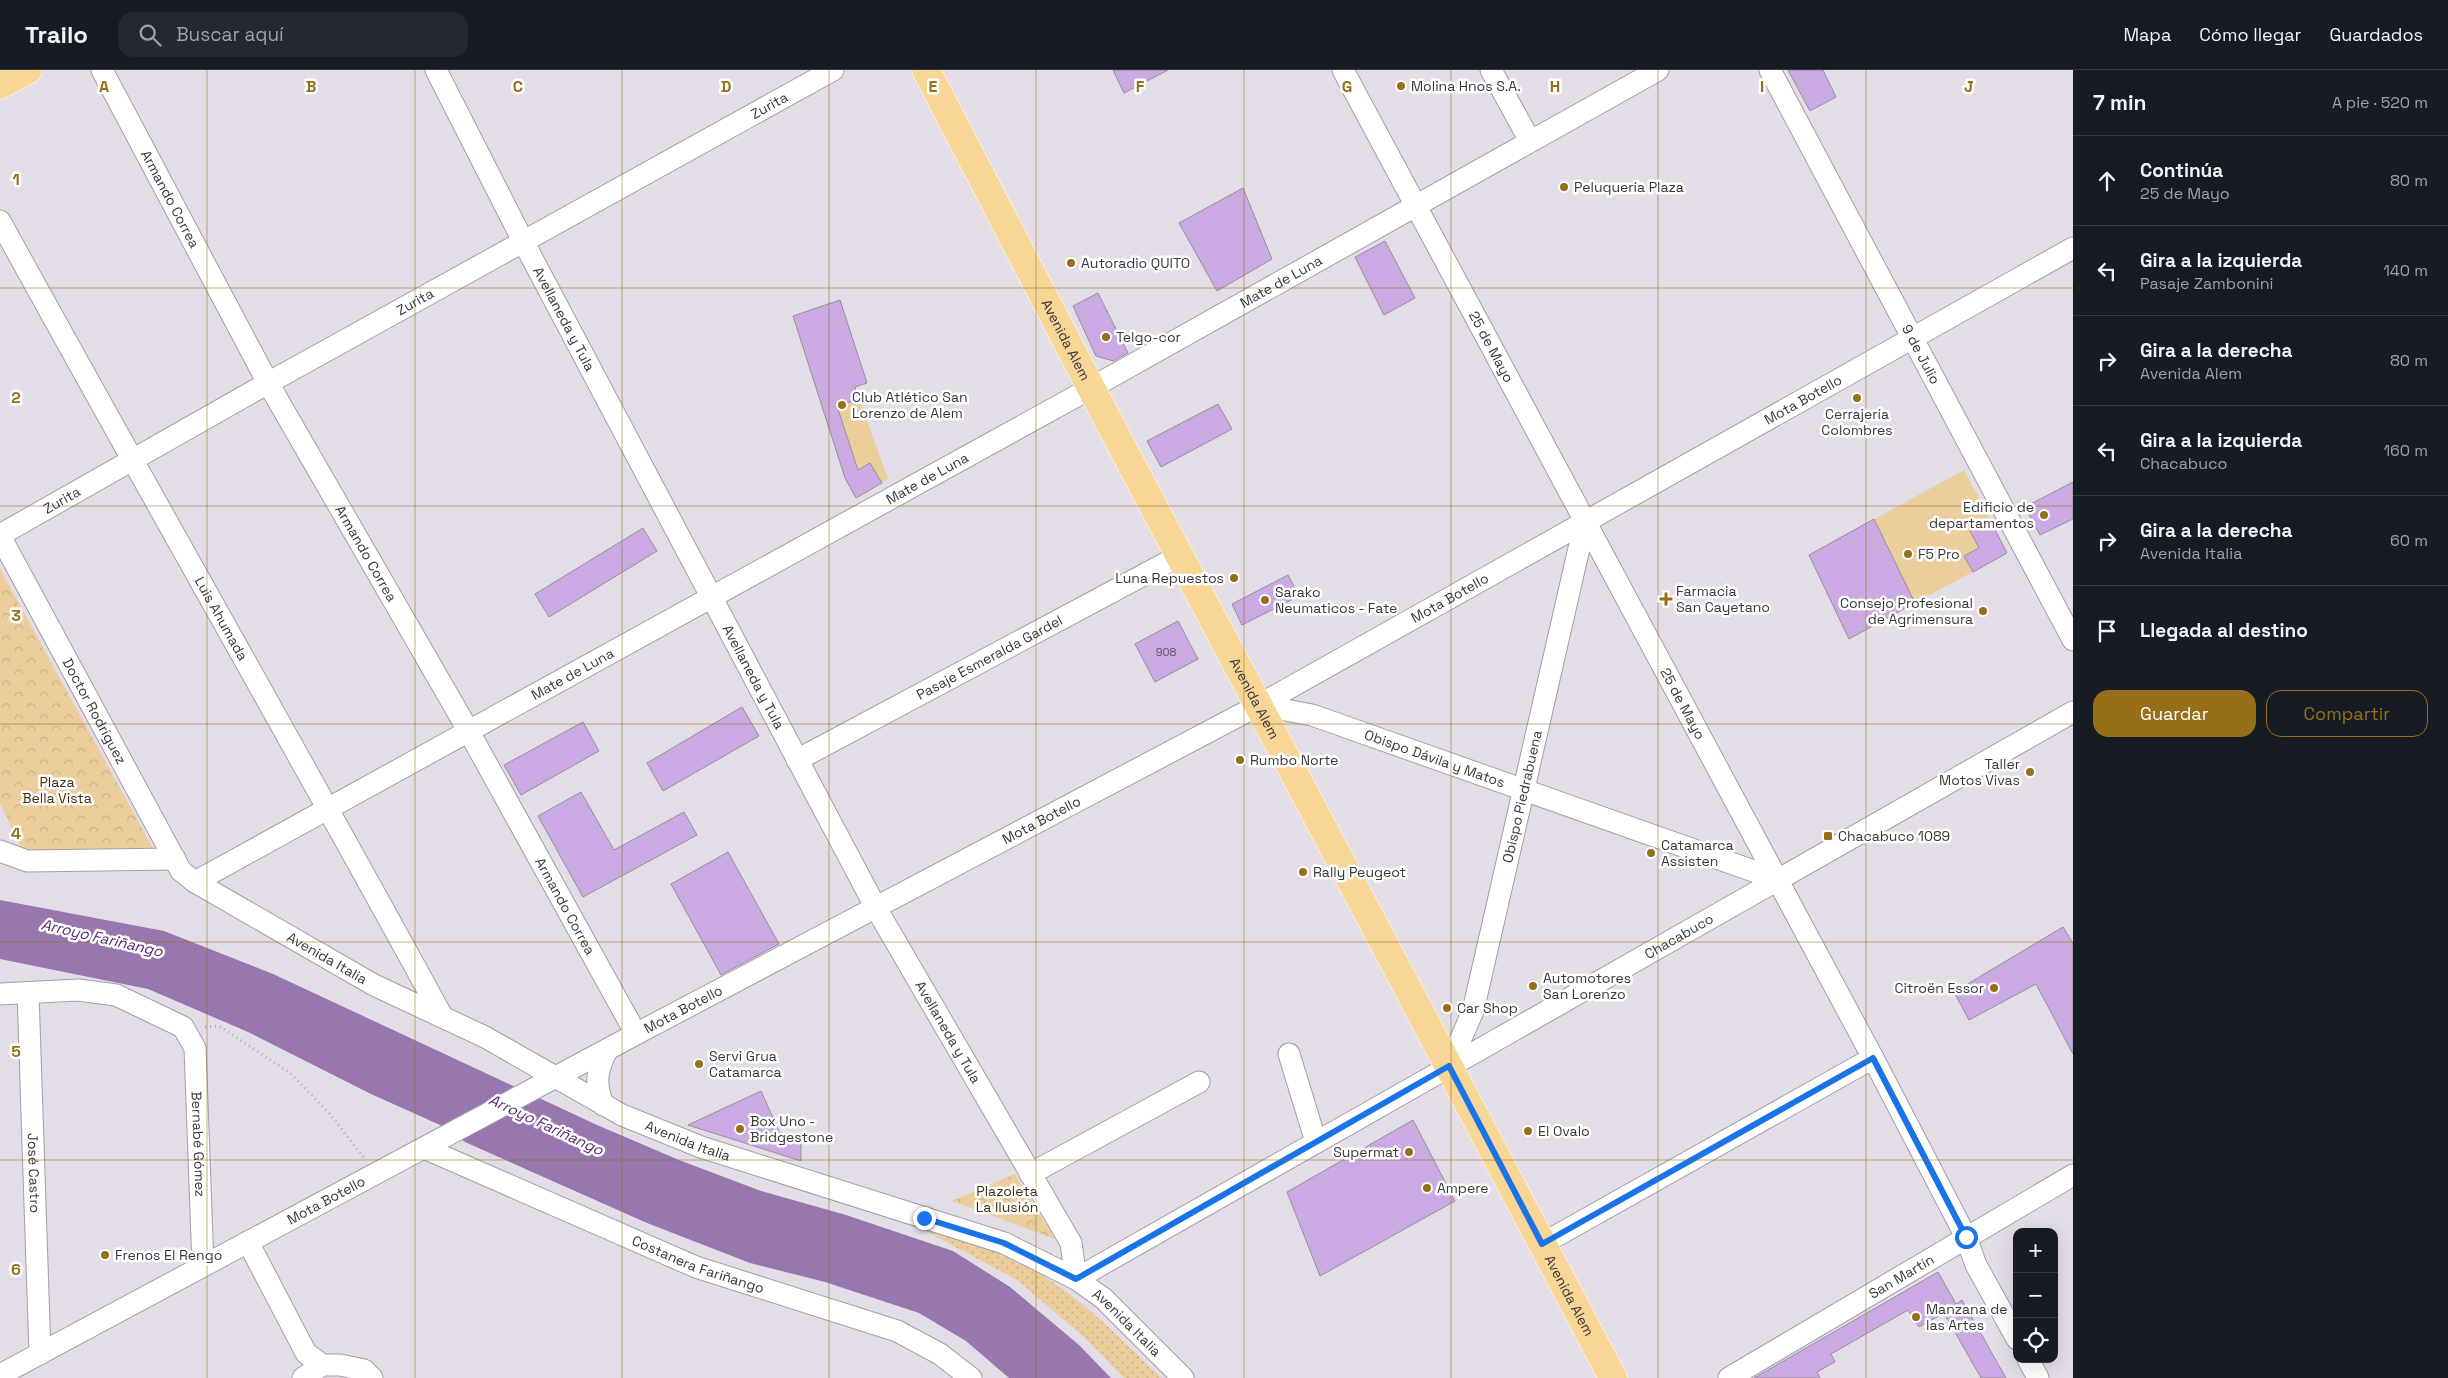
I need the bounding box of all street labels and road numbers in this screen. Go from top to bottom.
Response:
street label: Zurita [747,88,791,123]
street label: Armando Correa [137,147,204,251]
street label: Mate de Luna [1237,251,1325,312]
street label: Avellaneda y Tula [529,264,599,374]
street label: Zurita [393,284,437,319]
street label: Avenida Alem [1037,296,1095,384]
street label: 25 de Mayo [1465,308,1518,386]
street label: 9 de Julio [1898,321,1944,387]
street label: Mota Botello [1761,371,1845,429]
street label: Mate de Luna [883,448,972,508]
street label: Zurita [40,482,84,518]
street label: Armando Correa [331,502,401,605]
street label: Mota Botello [1408,569,1492,627]
street label: Luis Ahumada [191,573,252,664]
street label: Pasaje Esmeralda Gardel [913,611,1065,704]
street label: Avellaneda y Tula [719,622,789,732]
street label: Mate de Luna [528,644,617,704]
street label: Doctor Rodríguez [59,655,131,767]
street label: Avenida Alem [1226,655,1283,742]
street label: 25 de Mayo [1656,665,1709,742]
street label: Obispo Dávila y Matos [1362,725,1507,791]
street label: Obispo Piedrabuena [1498,729,1546,865]
street label: Mota Botello [999,792,1084,848]
street label: Armando Correa [531,854,599,958]
street label: Chacabuco [1641,909,1717,963]
street label: Avenida Italia [284,928,370,988]
street label: Avellaneda y Tula [911,977,985,1087]
street label: Mota Botello [641,981,726,1037]
street label: Bernabé Gómez [188,1091,209,1197]
street label: Avenida Italia [643,1116,733,1165]
street label: José Castro [24,1132,44,1213]
street label: Mota Botello [284,1172,368,1228]
street label: Costanera Fariñango [629,1231,767,1297]
street label: San Martín [1865,1250,1937,1303]
street label: Avenida Alem [1541,1252,1598,1339]
street label: Avenida Italia [1089,1284,1165,1360]

